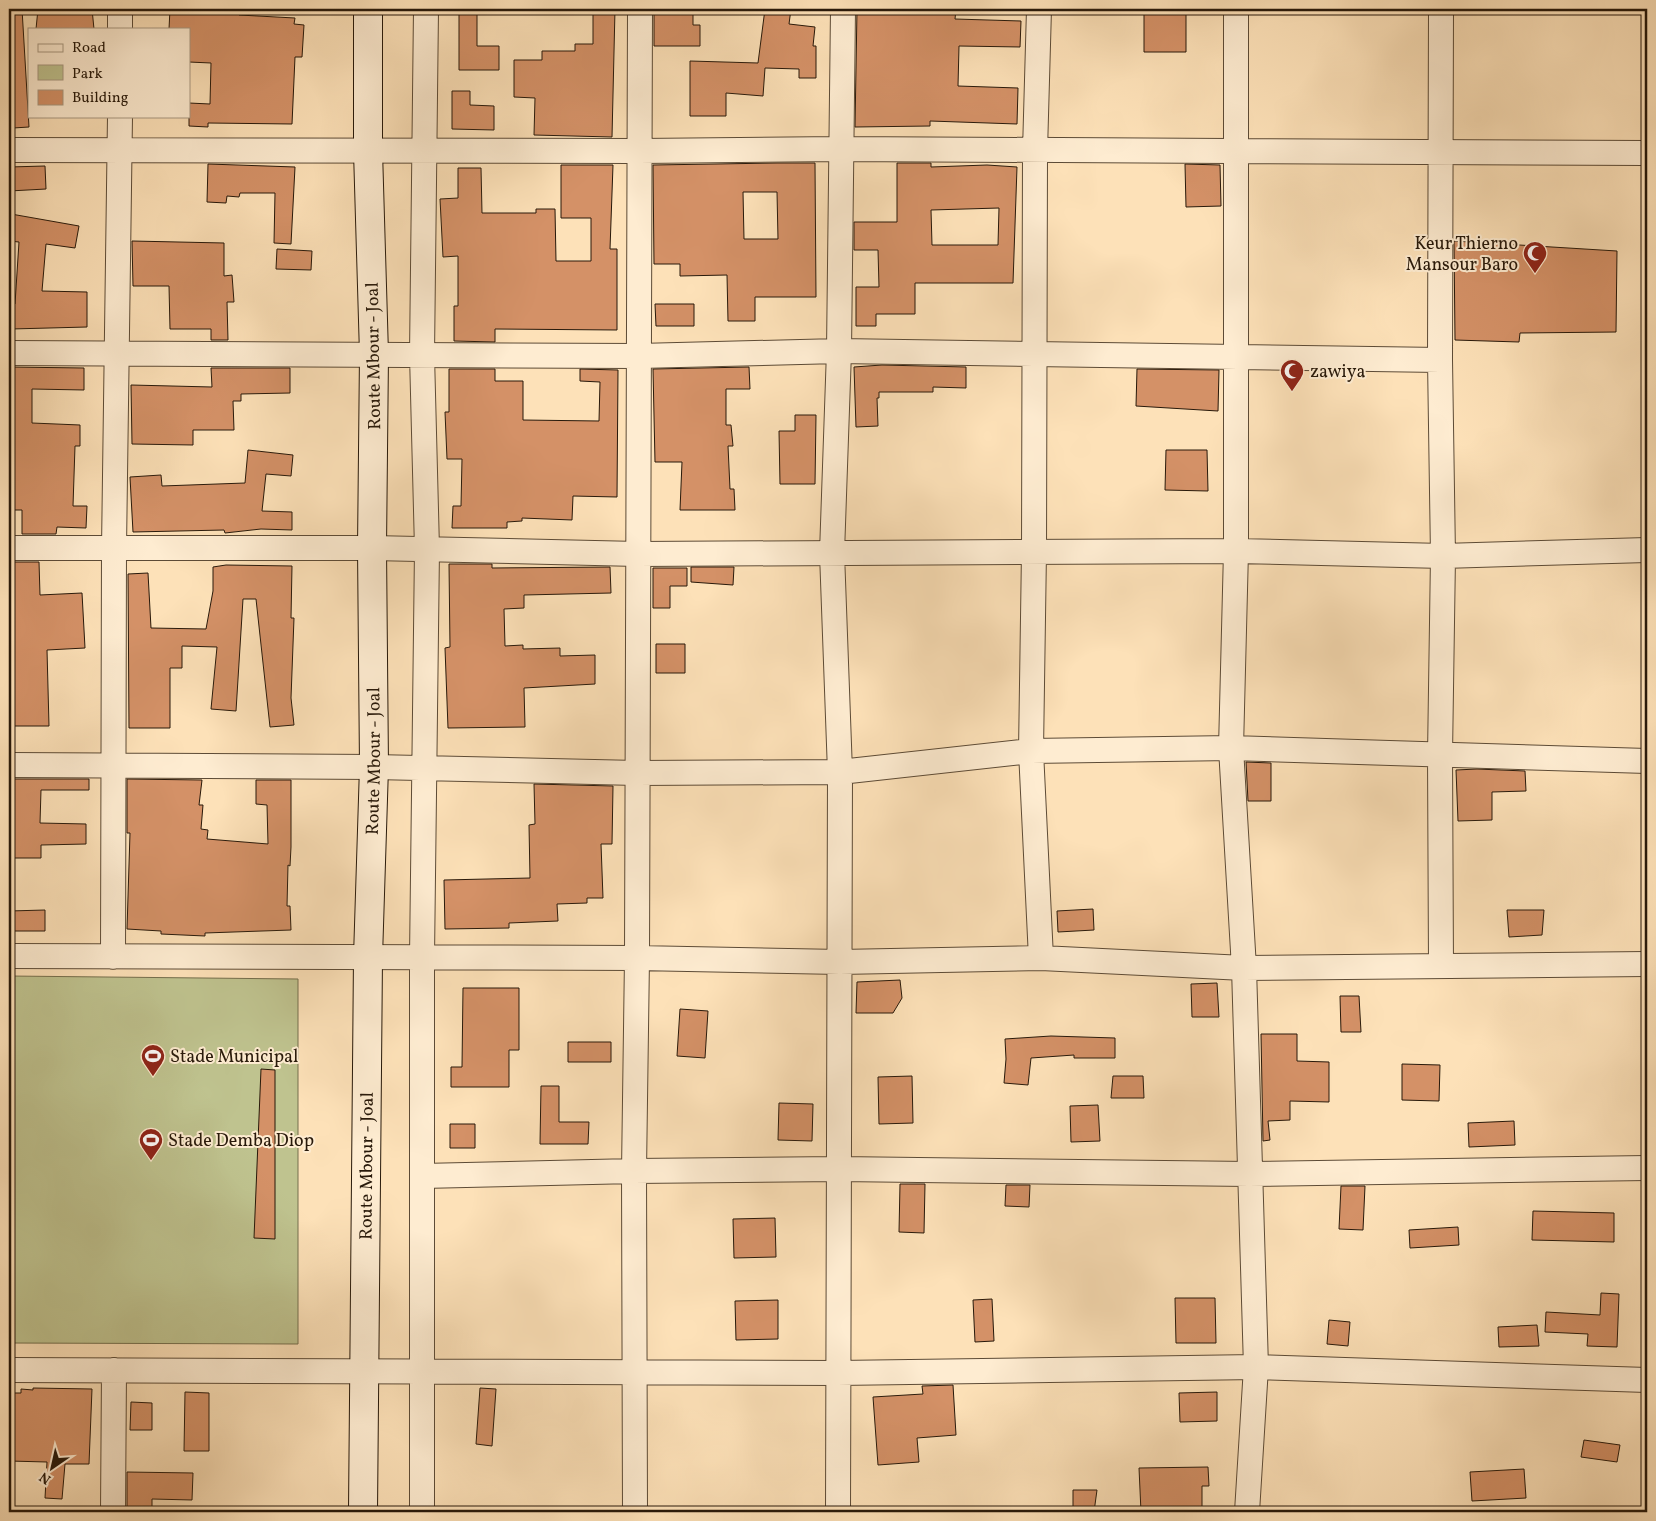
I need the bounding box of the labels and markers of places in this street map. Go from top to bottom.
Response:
place label: Keur Thierno Mansour Baro [1406,232,1518,278]
mosque icon: Keur Thierno Mansour Baro [1522,240,1548,274]
mosque icon: zawiya [1279,358,1305,392]
place label: zawiya [1310,360,1366,385]
sports icon: Stade Municipal [140,1043,166,1077]
place label: Stade Municipal [170,1045,298,1070]
sports icon: Stade Demba Diop [138,1127,164,1161]
place label: Stade Demba Diop [168,1129,314,1154]

